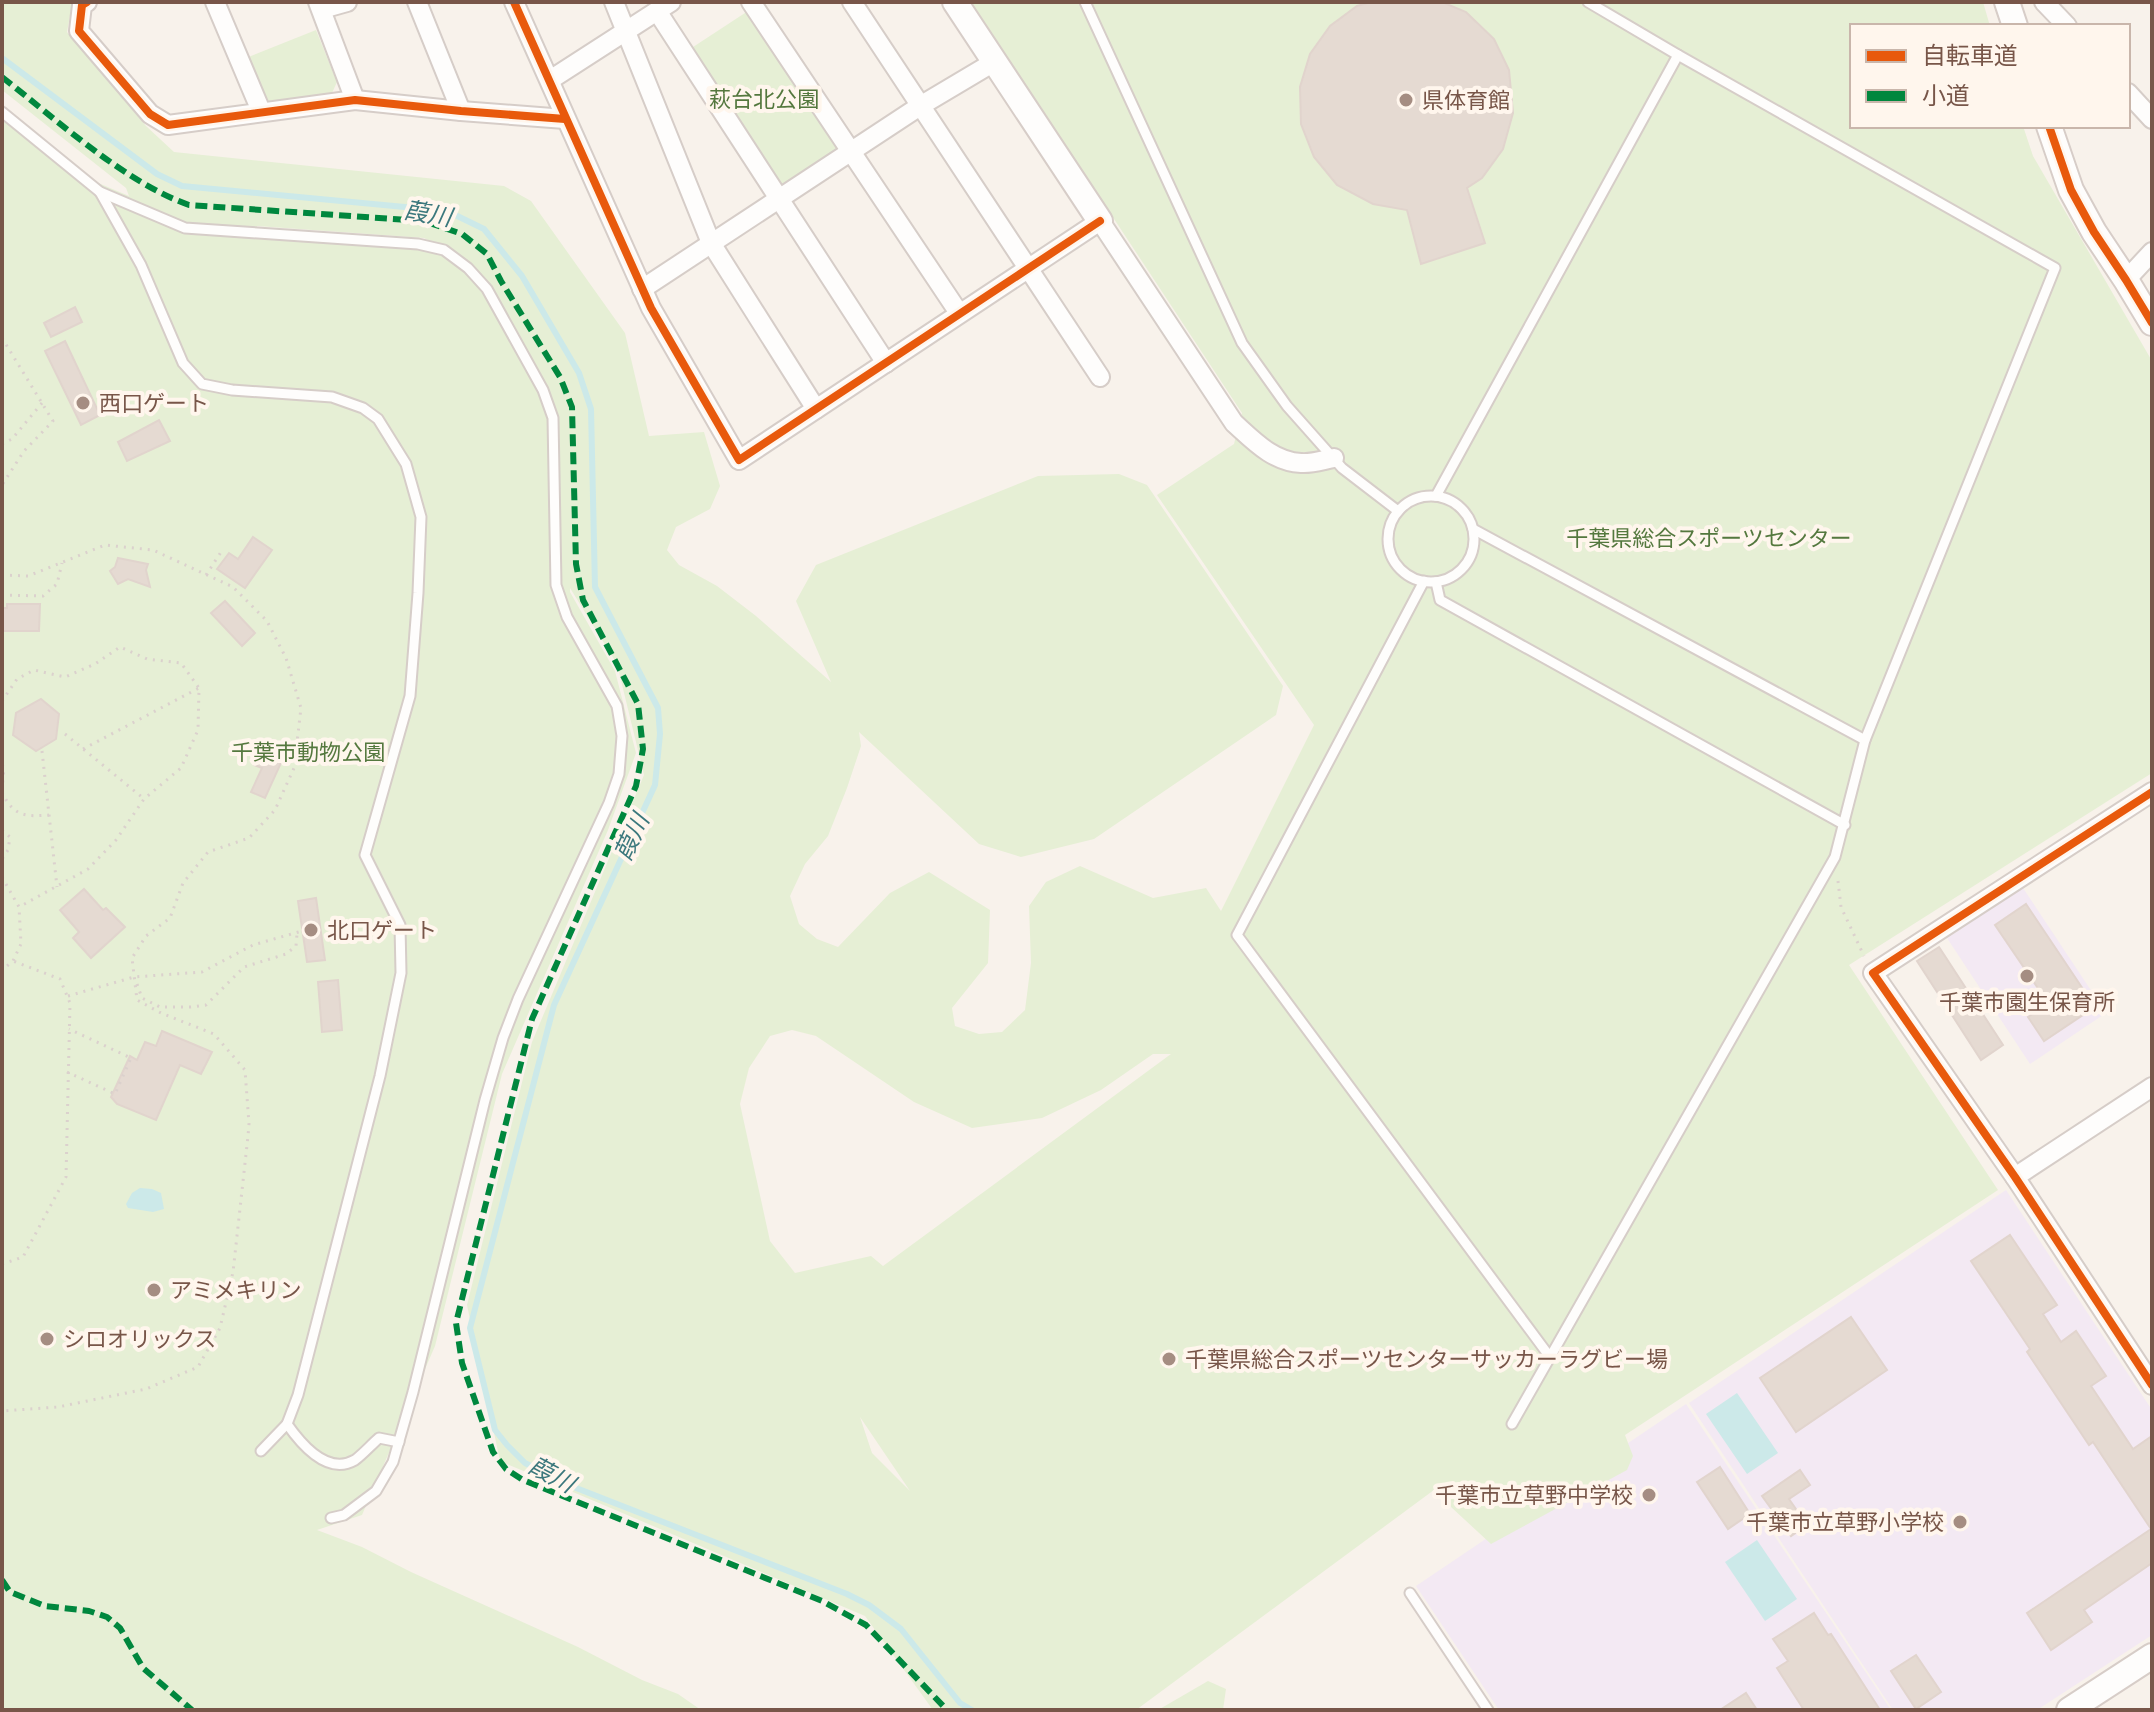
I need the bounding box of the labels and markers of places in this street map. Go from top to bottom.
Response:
place label: 県体育館 [1422,86,1510,114]
marker: 県体育館 [1397,91,1415,109]
place label: 西口ゲート [99,389,209,417]
marker: 西口ゲート [74,394,92,412]
place label: 北口ゲート [327,916,437,944]
marker: 北口ゲート [302,921,320,939]
marker: 千葉市園生保育所 [2018,967,2036,985]
place label: 千葉市園生保育所 [1939,988,2115,1016]
place label: アミメキリン [170,1276,302,1304]
marker: アミメキリン [145,1281,163,1299]
place label: シロオリックス [63,1325,216,1353]
marker: シロオリックス [38,1330,56,1348]
place label: 千葉県総合スポーツセンターサッカーラグビー場 [1185,1345,1668,1373]
marker: 千葉県総合スポーツセンターサッカーラグビー場 [1160,1350,1178,1368]
place label: 千葉市立草野中学校 [1435,1481,1633,1509]
marker: 千葉市立草野中学校 [1640,1486,1658,1504]
place label: 千葉市立草野小学校 [1746,1508,1944,1536]
marker: 千葉市立草野小学校 [1951,1513,1969,1531]

